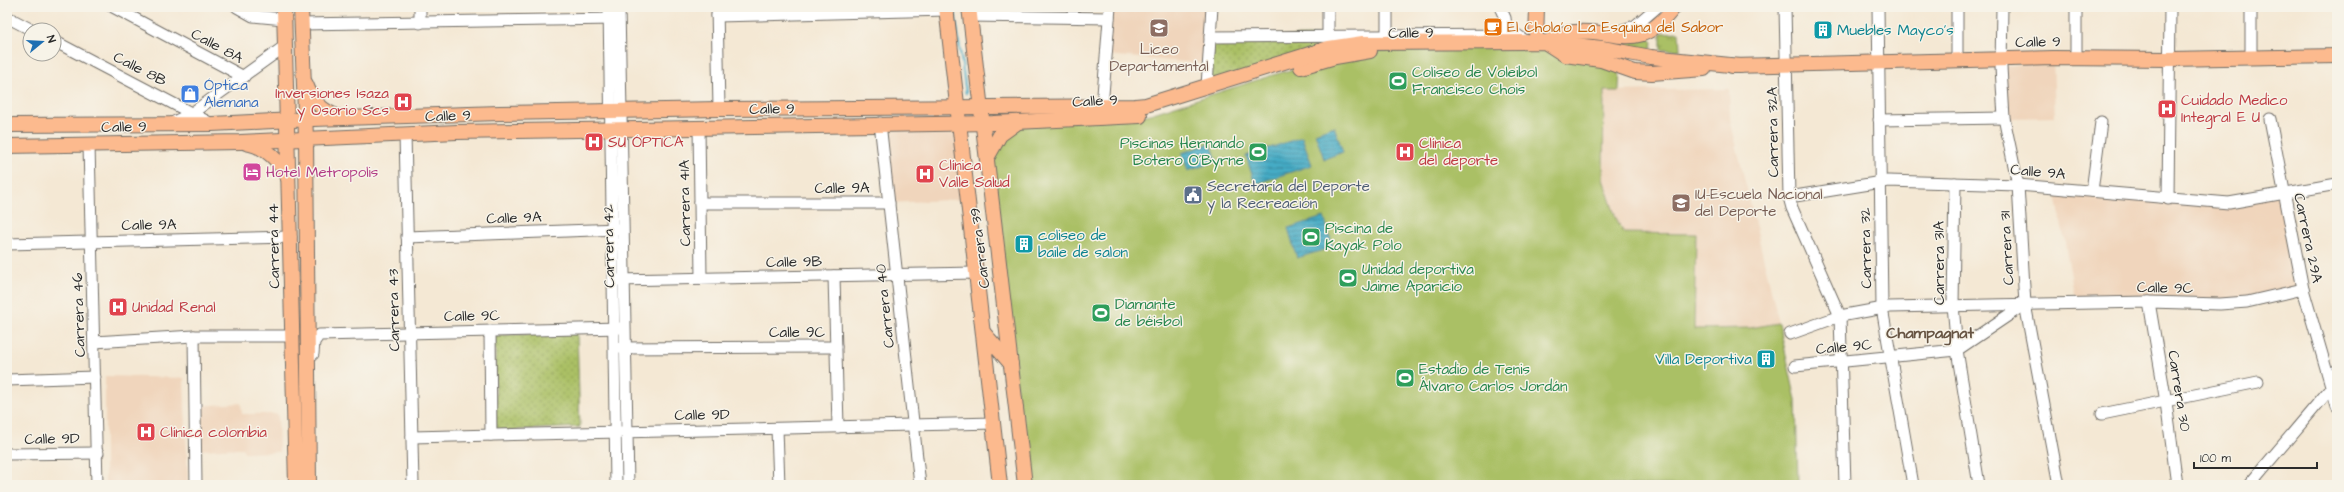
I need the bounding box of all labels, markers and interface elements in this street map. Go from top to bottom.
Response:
cafe icon: El Chola'o La Esquina del Sabor [1482,16,1504,38]
school or university icon: Liceo Departamental [1148,17,1170,39]
place label: El Chola'o La Esquina del Sabor [1507,17,1723,38]
building icon: Muebles Mayco's [1812,19,1834,41]
place label: Muebles Mayco's [1837,20,1954,42]
north arrow [22,22,62,62]
street label: Calle 9 [1388,22,1434,44]
street label: Calle 8A [187,23,247,69]
street label: Calle 9 [2015,31,2061,53]
text: N [43,33,59,45]
place label: Liceo Departamental [1109,39,1209,77]
street label: Calle 8B [110,47,171,92]
place label: Coliseo de Voleibol Francisco Chois [1412,62,1537,100]
sports icon: Coliseo de Voleibol Francisco Chois [1387,70,1409,92]
place label: Óptica Alemana [204,75,259,113]
shop icon: Óptica Alemana [179,83,201,105]
place label: Inversiones Isaza y Osorio Scs [275,83,389,122]
street label: Carrera 32A [1762,86,1784,178]
street label: Calle 9 [1072,89,1118,113]
place label: Cuidado Medico Integral E U [2181,90,2288,129]
hospital icon: Inversiones Isaza y Osorio Scs [392,91,414,113]
street label: Calle 9 [749,98,795,120]
hospital icon: Cuidado Medico Integral E U [2156,98,2178,120]
street label: Calle 9 [425,105,471,127]
street label: Calle 9 [101,116,147,138]
hospital icon: SU ÓPTICA [583,131,605,153]
place label: SU ÓPTICA [608,132,684,153]
place label: Piscinas Hernando Botero O'Byrne [1120,133,1245,172]
place label: Clínica del deporte [1419,133,1498,171]
sports icon: Piscinas Hernando Botero O'Byrne [1247,141,1269,163]
hospital icon: Clínica del deporte [1394,141,1416,163]
place label: Clínica Valle Salud [939,155,1010,193]
street label: Carrera 41A [674,159,696,246]
street label: Calle 9A [2010,159,2067,185]
hotel icon: Hotel Metropolis [241,161,263,183]
place label: Hotel Metropolis [266,162,379,183]
hospital icon: Clínica Valle Salud [914,163,936,185]
place label: Secretaría del Deporte y la Recreación [1207,176,1370,215]
street label: Calle 9A [814,178,870,199]
public building icon: Secretaría del Deporte y la Recreación [1182,184,1204,206]
place label: IU-Escuela Nacional del Deporte [1695,184,1823,222]
street label: Carrera 29A [2288,191,2328,285]
school or university icon: IU-Escuela Nacional del Deporte [1670,192,1692,214]
street label: Carrera 44 [263,203,285,289]
street label: Carrera 42 [598,204,620,288]
street label: Calle 9A [486,207,542,229]
street label: Carrera 39 [965,207,995,289]
street label: Carrera 32 [1855,207,1877,289]
street label: Carrera 31 [1995,210,2019,286]
street label: Calle 9A [121,214,177,236]
place label: Piscina de Kayak Polo [1325,218,1402,257]
street label: Carrera 31A [1929,221,1950,305]
place label: coliseo de baile de salon [1038,225,1129,263]
sports icon: Piscina de Kayak Polo [1300,226,1322,248]
building icon: coliseo de baile de salon [1013,233,1035,255]
street label: Calle 9B [766,251,823,273]
place label: Unidad deportiva Jaime Aparicio [1362,259,1474,297]
street label: Carrera 40 [870,262,900,349]
sports icon: Unidad deportiva Jaime Aparicio [1337,267,1359,289]
street label: Carrera 43 [383,268,405,352]
street label: Carrera 46 [67,272,91,358]
street label: Calle 9C [2137,277,2194,299]
place label: Diamante de béisbol [1115,294,1182,332]
hospital icon: Unidad Renal [107,296,129,318]
place label: Unidad Renal [132,297,216,318]
sports icon: Diamante de béisbol [1090,302,1112,324]
street label: Calle 9C [444,305,501,327]
street label: Calle 9C [769,322,826,343]
district label: Champagnat [1886,322,1974,346]
street label: Calle 9C [1815,334,1873,360]
building icon: Villa Deportiva [1755,348,1777,370]
place label: Villa Deportiva [1655,349,1752,370]
street label: Carrera 30 [2162,349,2196,434]
place label: Estadio de Tenis Álvaro Carlos Jordán [1419,359,1568,397]
sports icon: Estadio de Tenis Álvaro Carlos Jordán [1394,367,1416,389]
street label: Calle 9D [674,404,730,426]
hospital icon: Clínica colombia [135,421,157,443]
place label: Clínica colombia [160,422,267,443]
street label: Calle 9D [24,428,80,450]
scale bar [2194,444,2317,470]
text: 100 m [2200,450,2231,467]

